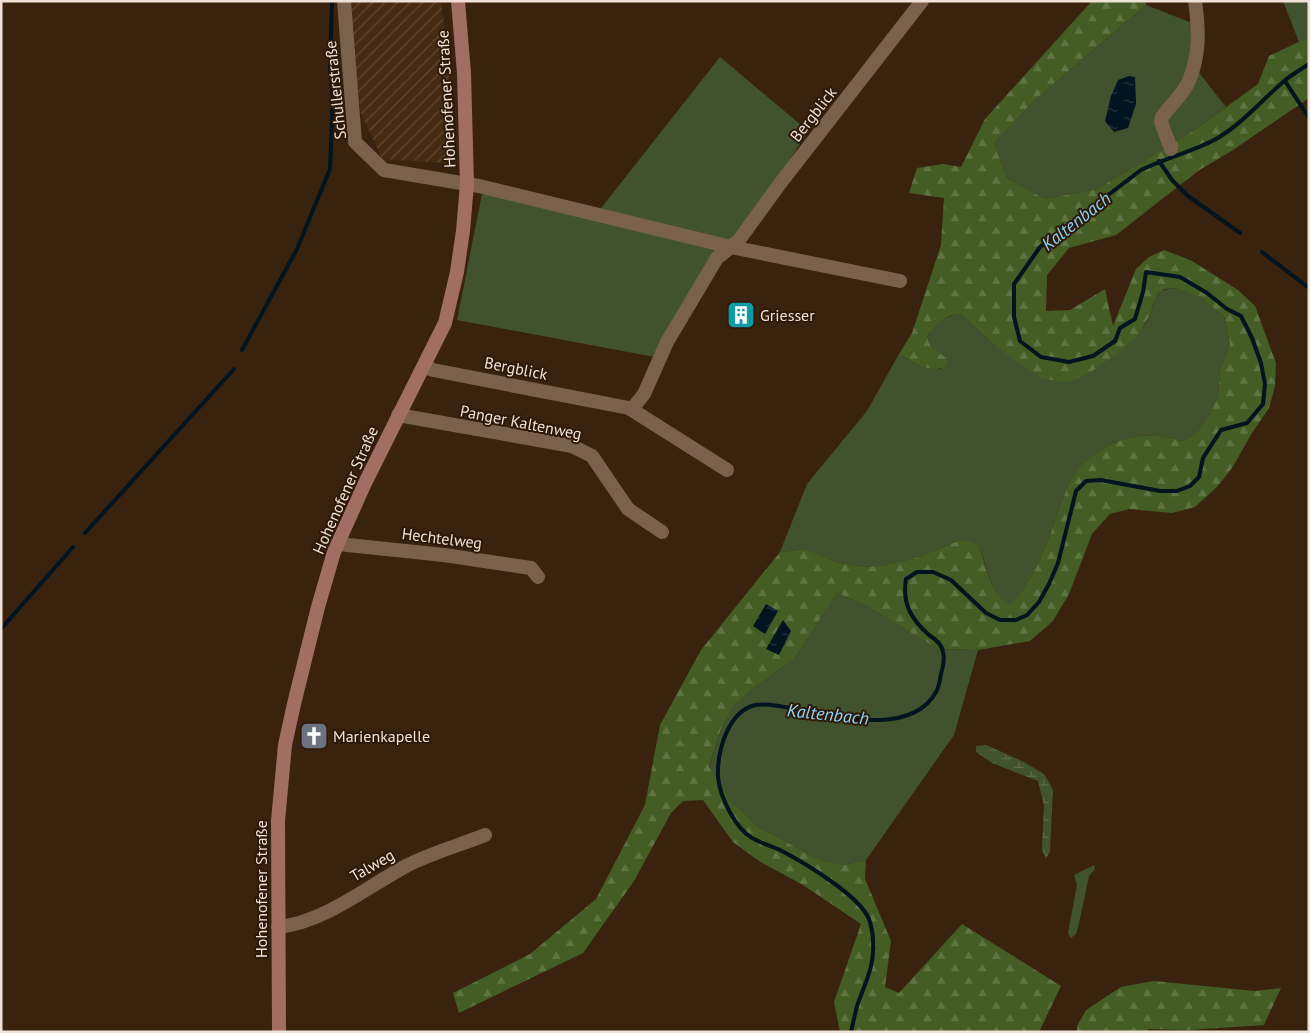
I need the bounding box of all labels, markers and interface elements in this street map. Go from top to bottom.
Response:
street label: Hohenofener Straße [432,30,460,168]
street label: Schullerstraße [320,40,350,140]
street label: Bergblick [785,82,841,145]
water label: Kaltenbach [1037,187,1115,255]
building icon: Griesser [726,300,756,330]
place label: Griesser [760,305,815,325]
street label: Bergblick [483,352,550,384]
street label: Panger Kaltenweg [458,400,584,444]
street label: Hohenofener Straße [308,423,382,557]
street label: Hechtelweg [401,523,483,553]
water label: Kaltenbach [786,698,870,730]
church icon: Marienkapelle [299,721,329,751]
place label: Marienkapelle [333,726,430,746]
street label: Hohenofener Straße [251,820,271,958]
street label: Talweg [346,844,398,886]

